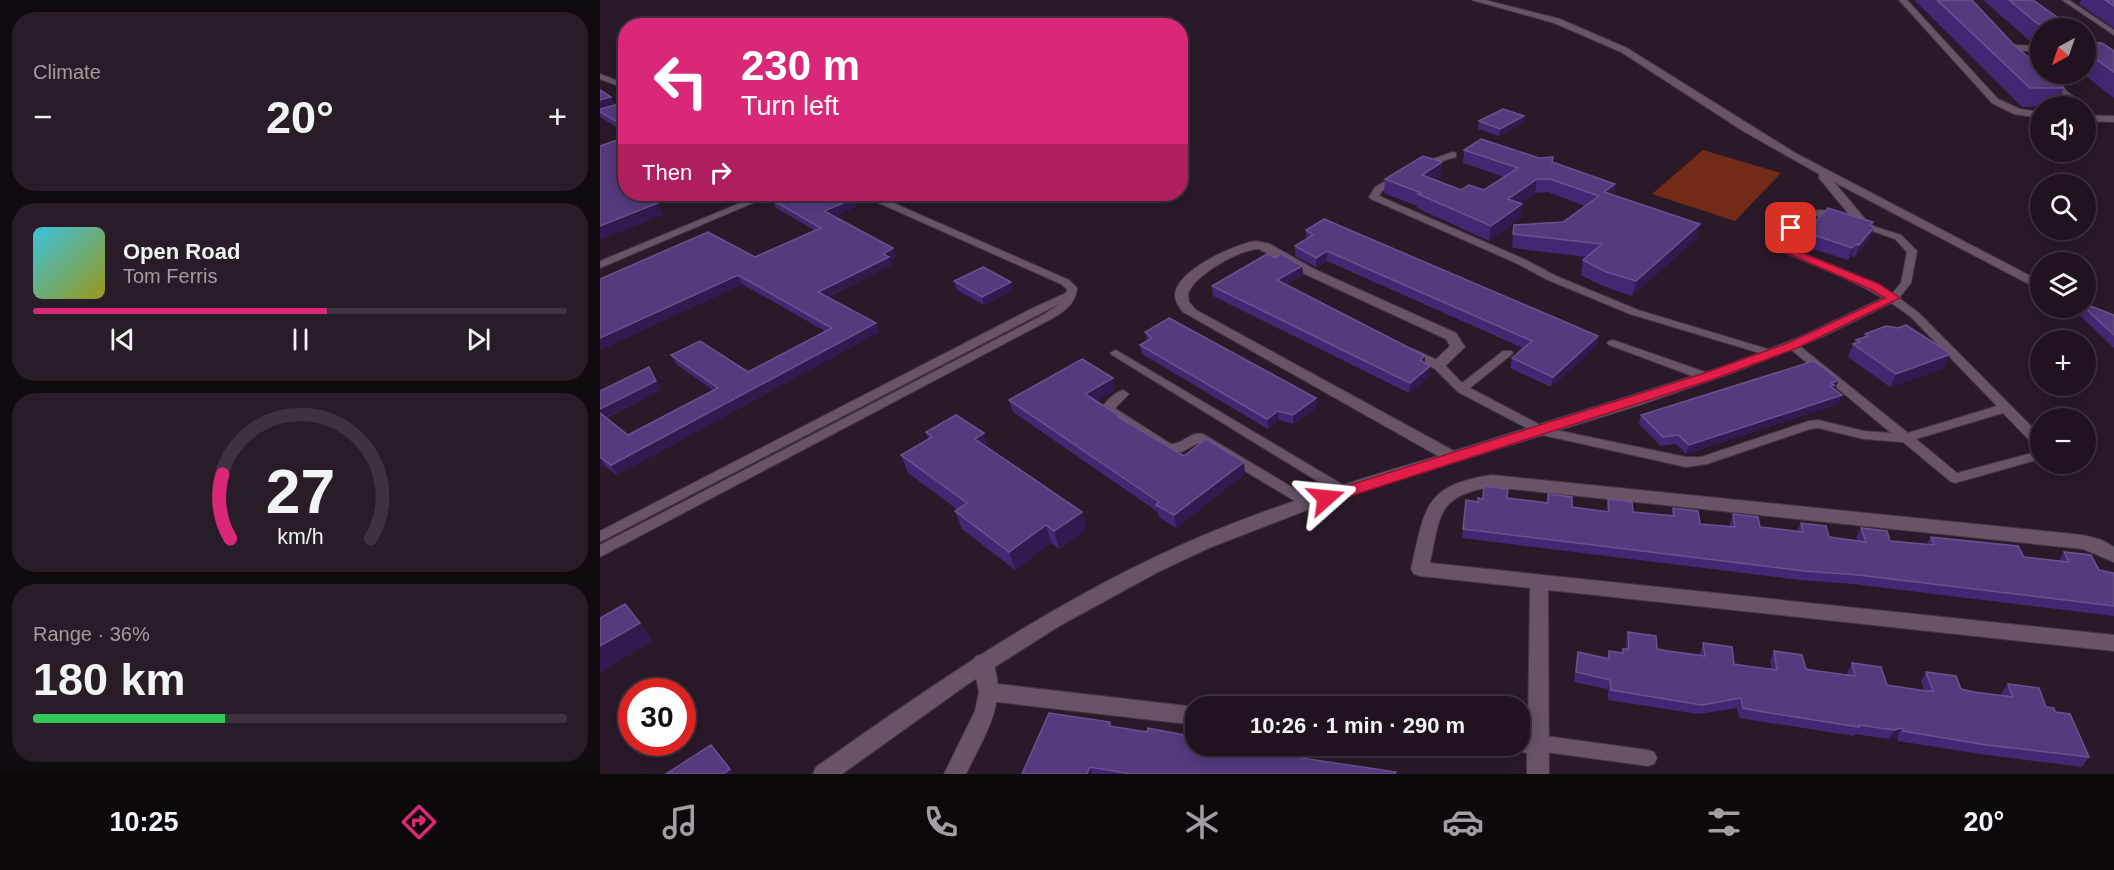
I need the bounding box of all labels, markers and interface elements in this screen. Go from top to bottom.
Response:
north arrow [2030,18,2096,84]
map controls [2030,18,2096,474]
icon: left [642,42,720,120]
text: 230 m [741,42,860,89]
text: Climate [33,61,101,83]
text: Turn left [741,91,839,121]
text: 20° [266,92,334,143]
button: sound [2030,96,2096,162]
text: − [33,98,52,135]
text: + [548,98,567,135]
icon: right [704,156,737,189]
text: Then [642,160,692,185]
button: search [2030,174,2096,240]
pin [1765,202,1816,253]
icon: arrive [1774,211,1807,244]
text: Open Road [123,239,240,264]
button: layers [2030,252,2096,318]
text: Tom Ferris [123,265,217,287]
icon: previous [106,323,139,356]
icon: pause [284,323,317,356]
icon: next [462,323,495,356]
button: + [2030,330,2096,396]
button: − [2030,408,2096,474]
text: 27 [265,457,335,526]
position arrow [1294,466,1358,530]
text: km/h [277,526,323,550]
text: Range · 36% [33,623,150,645]
text: 180 km [33,654,186,705]
speed limit sign: 30 [618,678,696,756]
text: 10:26 · 1 min · 290 m [1250,713,1465,738]
icon: directions [398,801,440,843]
icon: music [659,801,701,843]
icon: phone [920,801,962,843]
icon: climate [1181,801,1223,843]
icon: car [1442,801,1484,843]
icon: filters [1703,801,1745,843]
text: 10:25 [110,807,179,837]
text: 20° [1964,807,2004,837]

